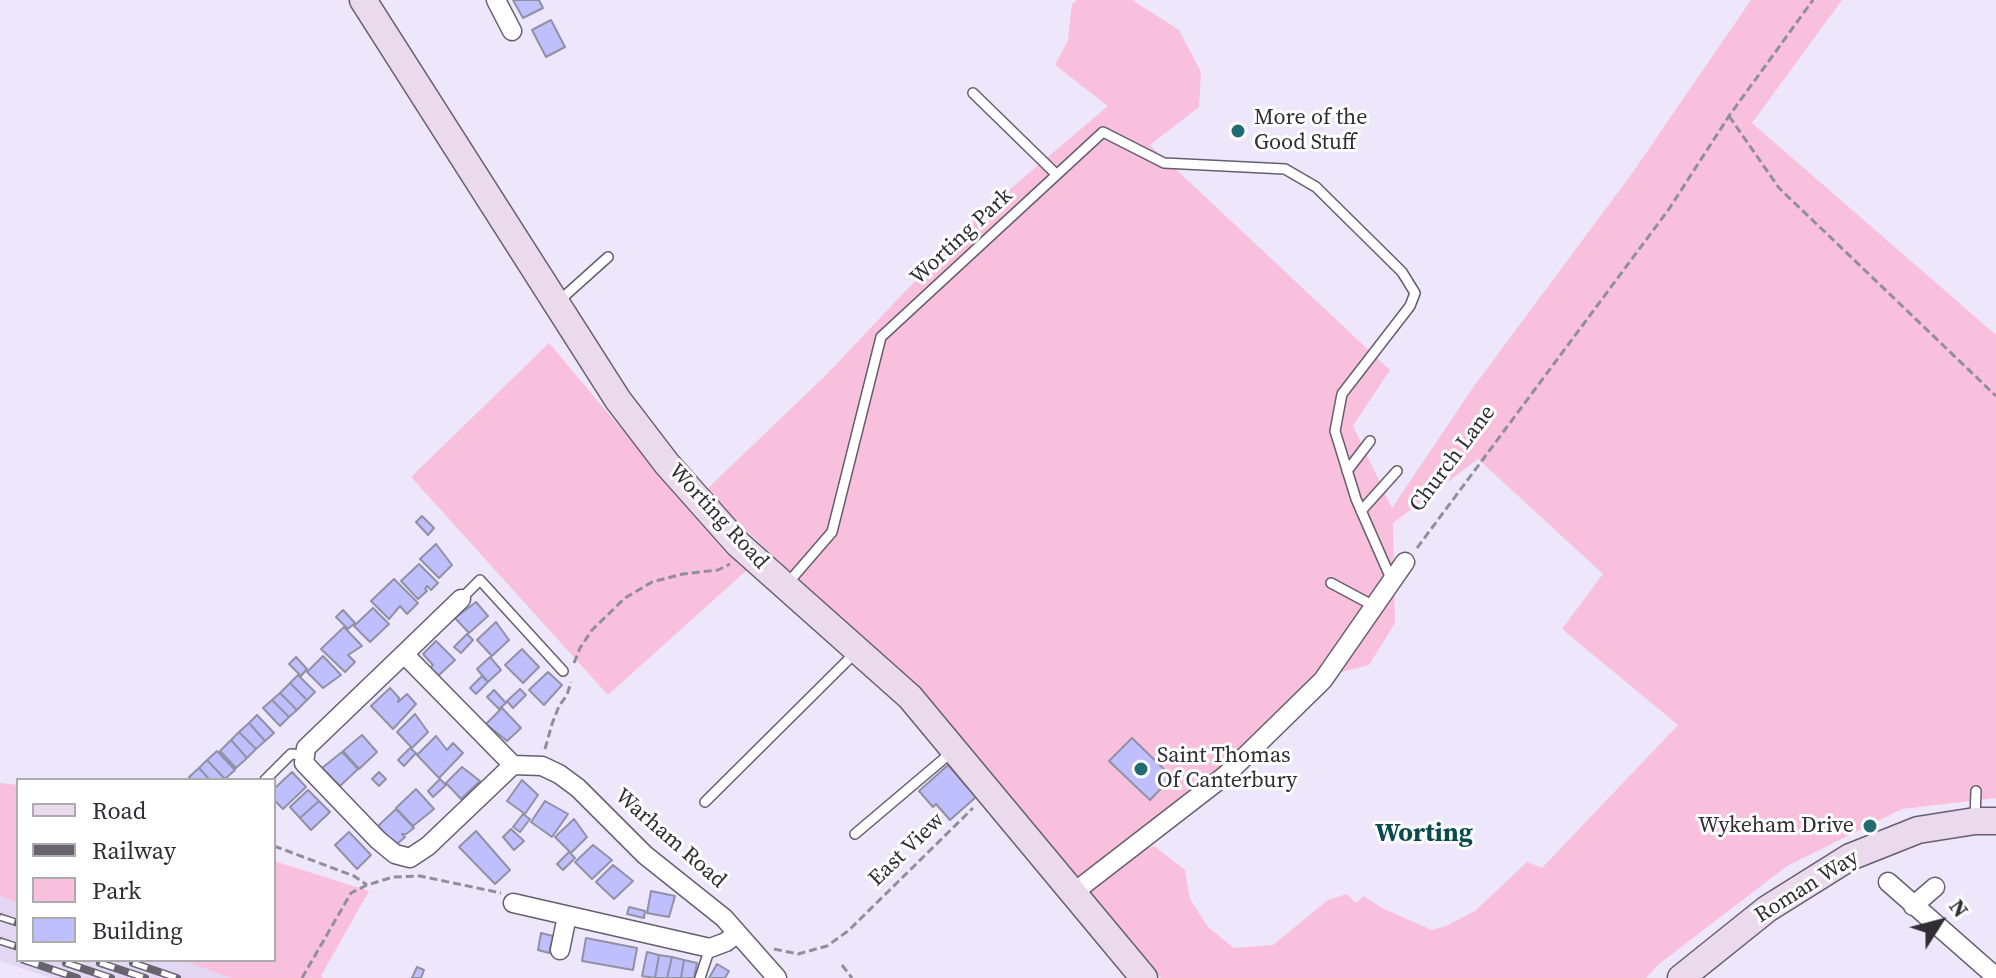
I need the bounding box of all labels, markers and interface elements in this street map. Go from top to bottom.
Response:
place label: More of the Good Stuff [1254,105,1367,156]
marker: More of the Good Stuff [1229,122,1247,140]
street label: Worting Park [905,183,1019,291]
street label: Church Lane [1404,401,1502,517]
street label: Worting Road [662,459,774,575]
place label: Saint Thomas Of Canterbury [1157,743,1297,794]
marker: Saint Thomas Of Canterbury [1132,760,1150,778]
legend [16,778,276,962]
street label: Warham Road [609,783,731,895]
text: Road [92,794,146,827]
street label: East View [864,808,950,892]
place label: Wykeham Drive [1698,813,1854,839]
marker: Wykeham Drive [1861,817,1879,835]
district label: Worting [1375,818,1473,850]
text: Railway [92,834,176,867]
street label: Roman Way [1750,845,1864,929]
text: Park [92,874,141,907]
north arrow [1900,882,1980,962]
text: N [1943,893,1976,923]
text: Building [92,914,183,947]

